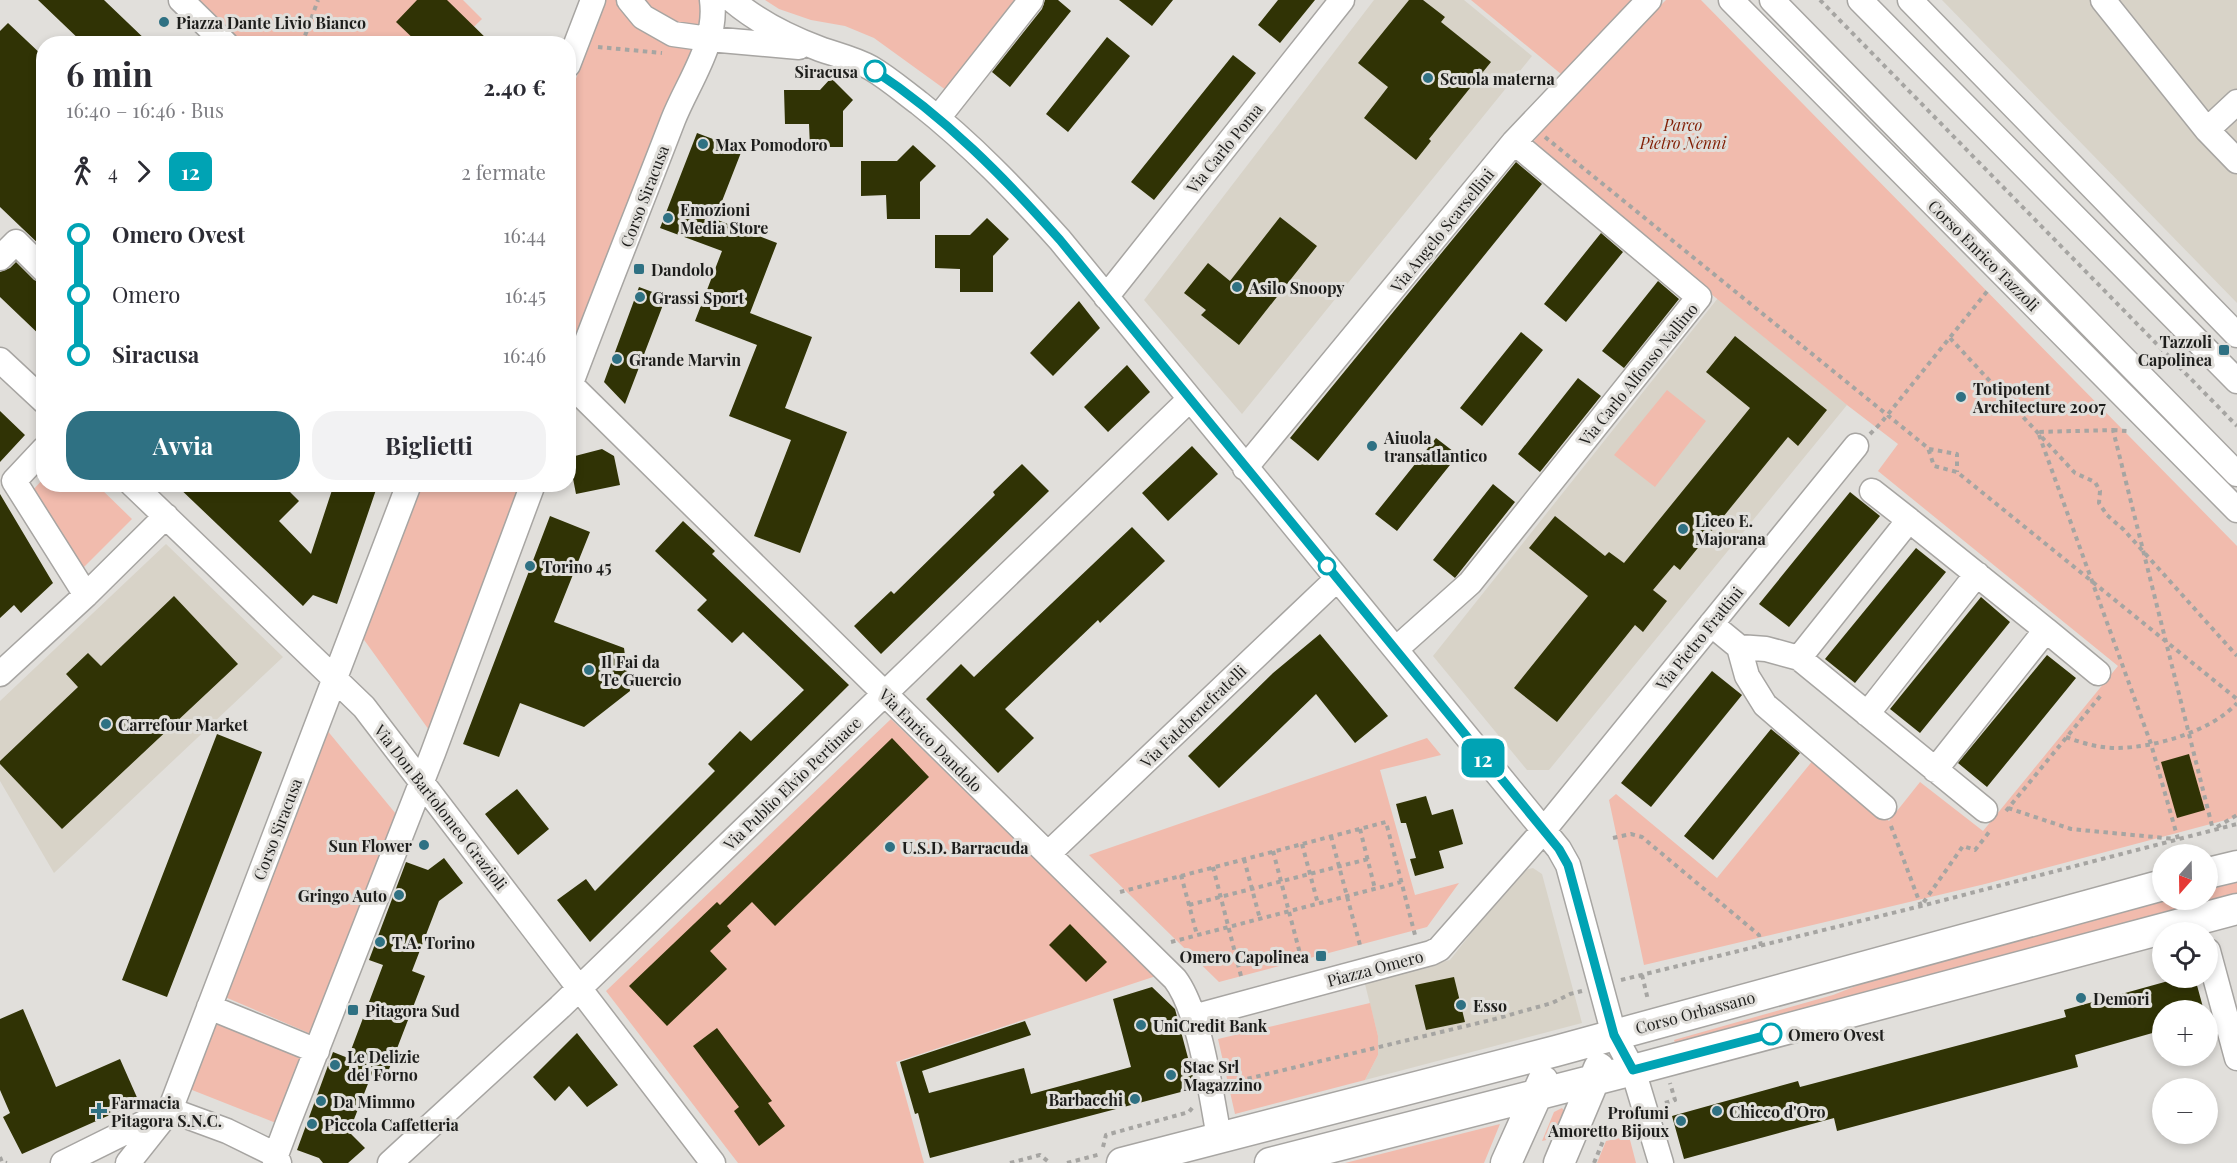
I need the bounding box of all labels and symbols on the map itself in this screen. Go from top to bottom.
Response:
place label: Piazza Dante Livio Bianco [176,12,366,33]
marker: Piazza Dante Livio Bianco [157,15,171,29]
marker: Siracusa [864,60,886,82]
place label: Siracusa [795,61,859,82]
place label: Scuola materna [1440,68,1555,89]
marker: Scuola materna [1421,71,1435,85]
street label: Via Carlo Poma [1181,99,1267,198]
park label: Parco Pietro Nenni [1639,114,1727,153]
place label: Max Pomodoro [715,134,828,155]
marker: Max Pomodoro [696,137,710,151]
street label: Corso Siracusa [615,142,673,250]
street label: Via Angelo Scarsellini [1385,164,1499,297]
street label: Corso Enrico Tazzoli [1924,195,2044,315]
place label: Emozioni Media Store [680,199,768,238]
marker: Emozioni Media Store [661,211,675,225]
place label: Dandolo [651,259,714,280]
marker: Dandolo [632,262,646,276]
place label: Asilo Snoopy [1248,277,1345,298]
marker: Asilo Snoopy [1230,280,1244,294]
place label: Grassi Sport [652,287,745,308]
marker: Grassi Sport [633,290,647,304]
street label: Via Carlo Alfonso Nallino [1573,298,1702,450]
place label: Tazzoli Capolinea [2138,331,2213,370]
marker: Tazzoli Capolinea [2217,343,2231,357]
place label: Grande Marvin [629,349,741,370]
marker: Grande Marvin [610,352,624,366]
place label: Totipotent Architecture 2007 [1972,378,2106,417]
marker: Totipotent Architecture 2007 [1954,390,1968,404]
place label: Aiuola transatlantico [1383,427,1487,466]
marker: Aiuola transatlantico [1365,439,1379,453]
place label: Liceo E. Majorana [1695,510,1766,549]
marker: Liceo E. Majorana [1676,522,1690,536]
place label: Torino 45 [542,556,612,577]
unlabelled marker [1318,557,1336,575]
marker: Torino 45 [523,559,537,573]
street label: Via Pietro Frattini [1650,582,1747,695]
place label: Il Fai da Te Guercio [601,651,682,690]
street label: Via Fatebenefratelli [1135,660,1251,773]
marker: Il Fai da Te Guercio [582,663,596,677]
street label: Via Enrico Dandolo [874,683,987,796]
street label: Via Publio Elvio Pertinace [718,712,865,855]
place label: Carrefour Market [118,714,248,735]
marker: Carrefour Market [99,717,113,731]
street label: Via Don Bartolomeo Grazioli [369,719,512,894]
line badge: 12 [1456,738,1510,777]
street label: Corso Siracusa [248,775,306,883]
place label: Sun Flower [329,835,413,856]
place label: U.S.D. Barracuda [902,837,1029,858]
marker: Sun Flower [417,838,431,852]
marker: U.S.D. Barracuda [883,840,897,854]
north arrow [2152,844,2218,910]
place label: Gringo Auto [298,885,387,906]
marker: Gringo Auto [392,888,406,902]
place label: T.A. Torino [392,932,475,953]
marker: T.A. Torino [373,935,387,949]
street label: Piazza Omero [1325,945,1426,991]
place label: Omero Capolinea [1180,946,1310,967]
marker: Omero Capolinea [1314,949,1328,963]
street label: Corso Orbassano [1633,986,1757,1038]
place label: Demori [2093,988,2149,1009]
marker: Demori [2074,991,2088,1005]
place label: Esso [1473,995,1507,1016]
marker: Esso [1454,998,1468,1012]
place label: Pitagora Sud [365,1000,460,1021]
marker: Pitagora Sud [346,1003,360,1017]
place label: UniCredit Bank [1153,1015,1268,1036]
marker: UniCredit Bank [1134,1018,1148,1032]
marker: Omero Ovest [1760,1023,1782,1045]
place label: Omero Ovest [1788,1024,1885,1045]
place label: Le Delizie del Forno [347,1046,420,1085]
place label: Stac Srl Magazzino [1183,1056,1262,1095]
marker: Le Delizie del Forno [328,1058,342,1072]
marker: Stac Srl Magazzino [1164,1068,1178,1082]
place label: Barbacchi [1049,1089,1123,1110]
place label: Da Mimmo [333,1091,415,1112]
place label: Farmacia Pitagora S.N.C. [111,1092,222,1131]
marker: Barbacchi [1128,1092,1142,1106]
marker: Da Mimmo [314,1094,328,1108]
place label: Chicco d'Oro [1729,1101,1826,1122]
place label: Profumi Amoretto Bijoux [1547,1102,1669,1141]
marker: Farmacia Pitagora S.N.C. [92,1104,106,1118]
marker: Chicco d'Oro [1710,1104,1724,1118]
place label: Piccola Caffetteria [324,1114,459,1135]
marker: Profumi Amoretto Bijoux [1674,1114,1688,1128]
marker: Piccola Caffetteria [305,1117,319,1131]

